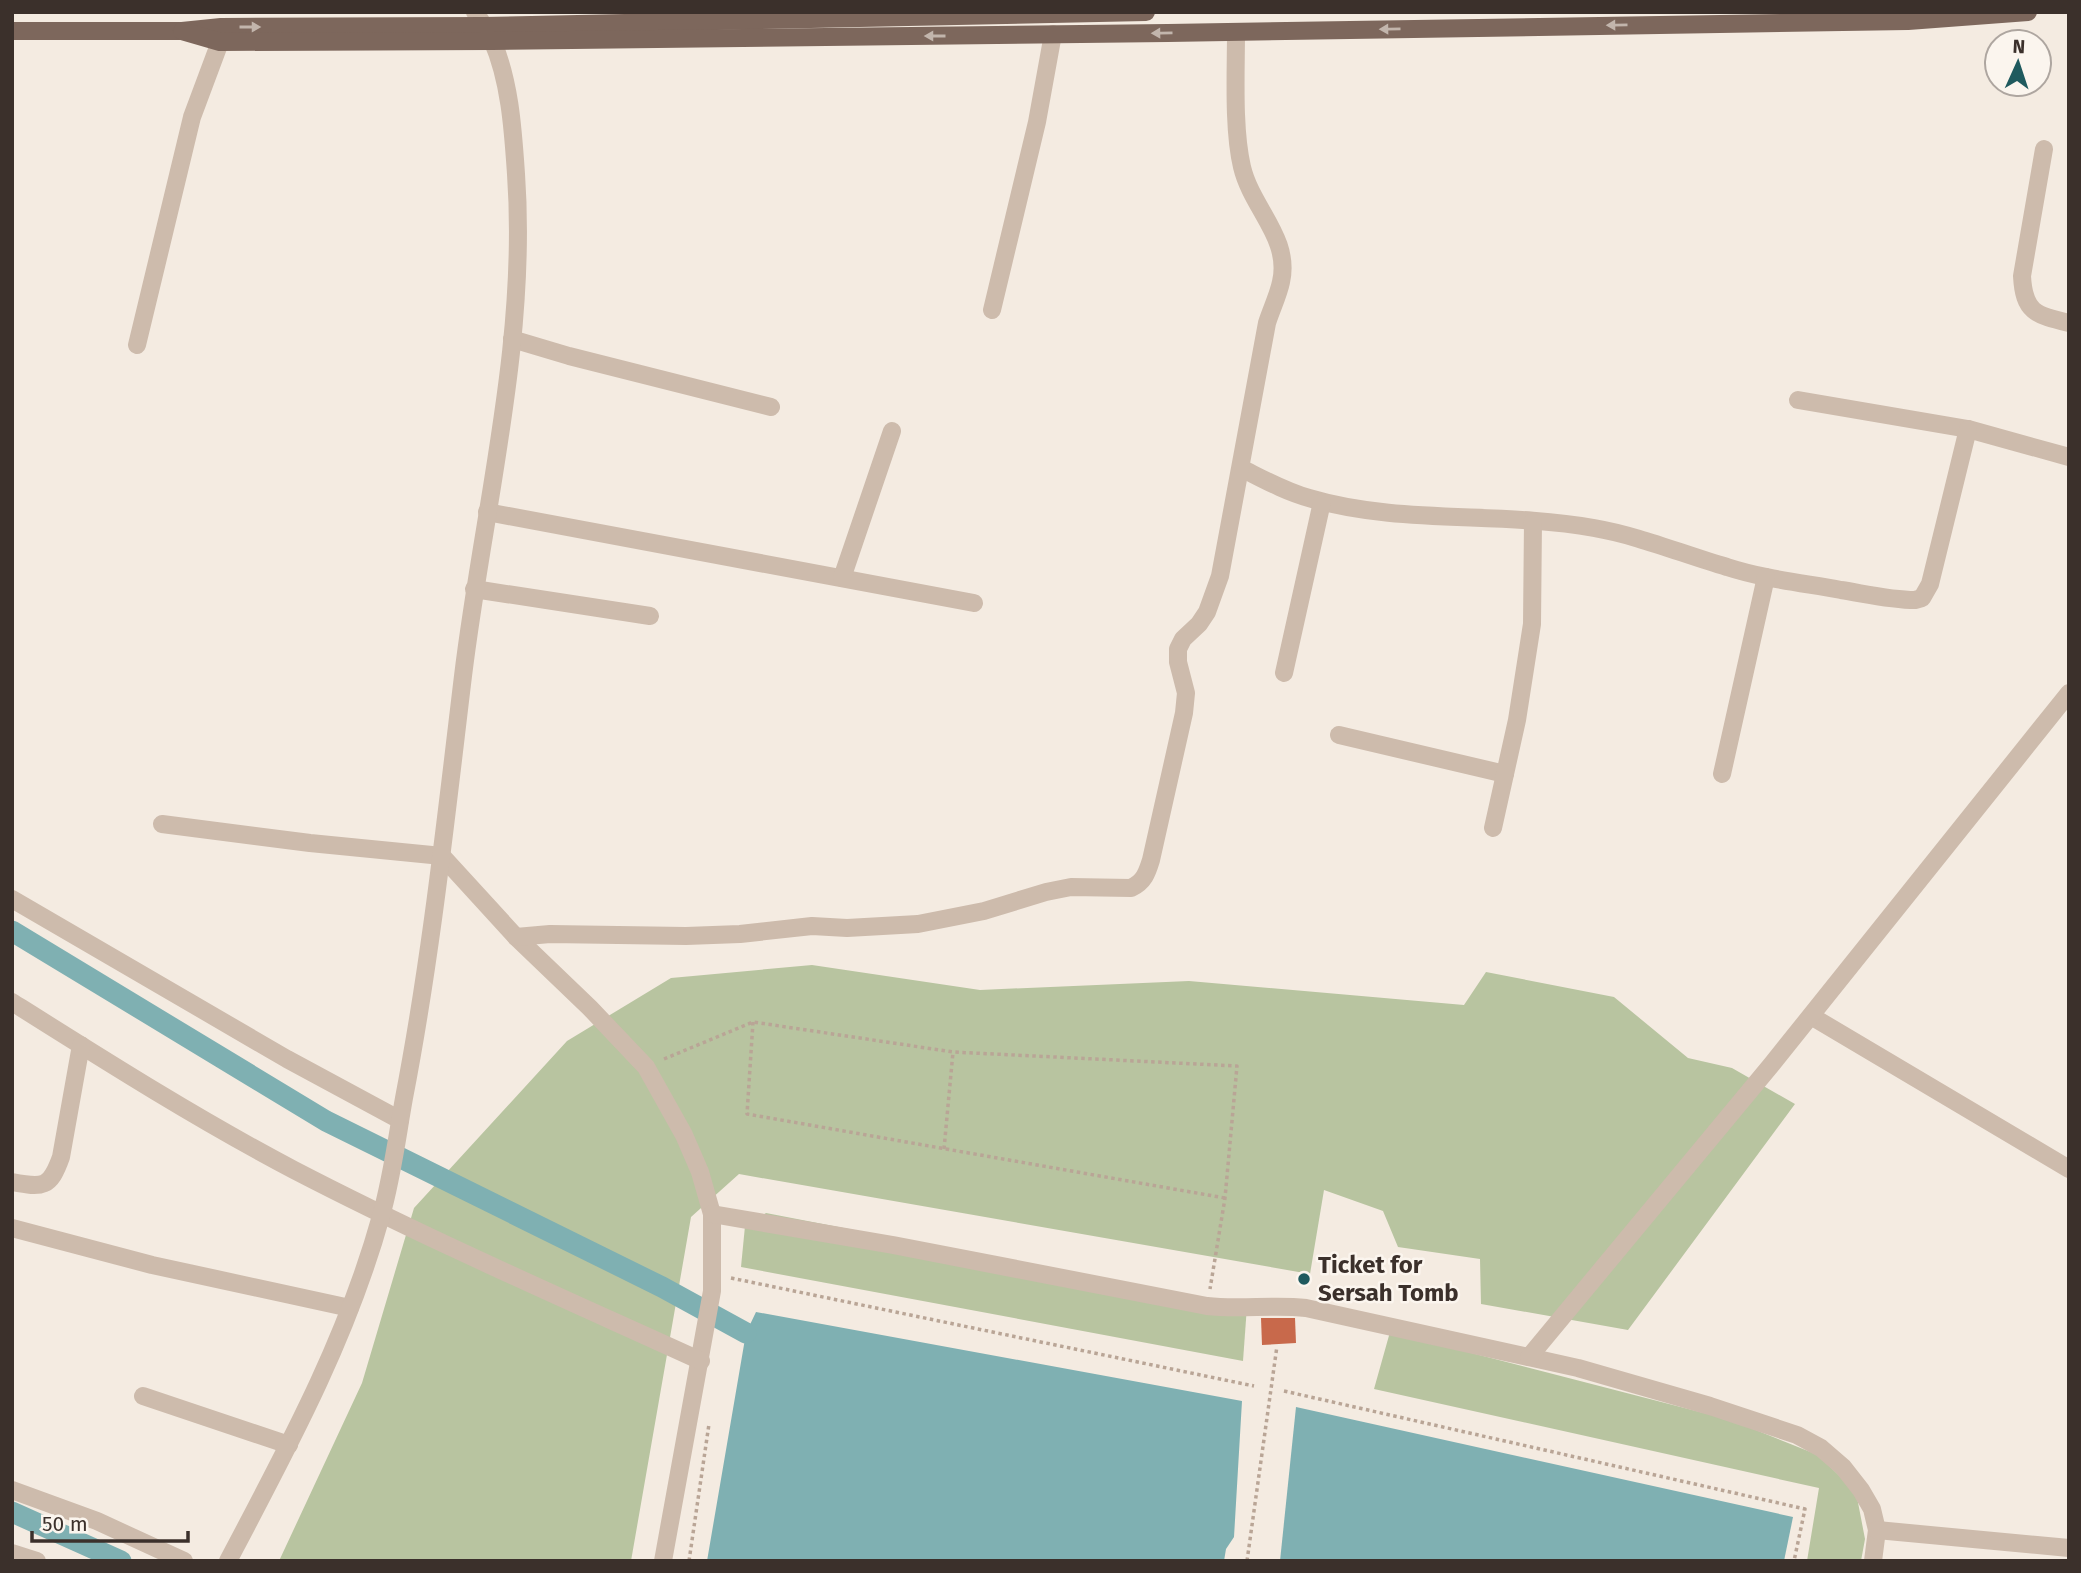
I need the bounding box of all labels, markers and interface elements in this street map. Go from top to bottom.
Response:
one-way arrow [1606,19,1628,31]
one-way arrow [240,21,262,33]
one-way arrow [1378,23,1400,34]
one-way arrow [1151,27,1173,39]
north arrow [1983,28,2053,98]
one-way arrow [923,30,945,42]
text: N [2012,35,2026,58]
place label: Ticket for Sersah Tomb [1318,1251,1459,1307]
marker: Ticket for Sersah Tomb [1296,1271,1312,1287]
scale bar [32,1500,187,1544]
text: 50 m [42,1511,88,1537]

